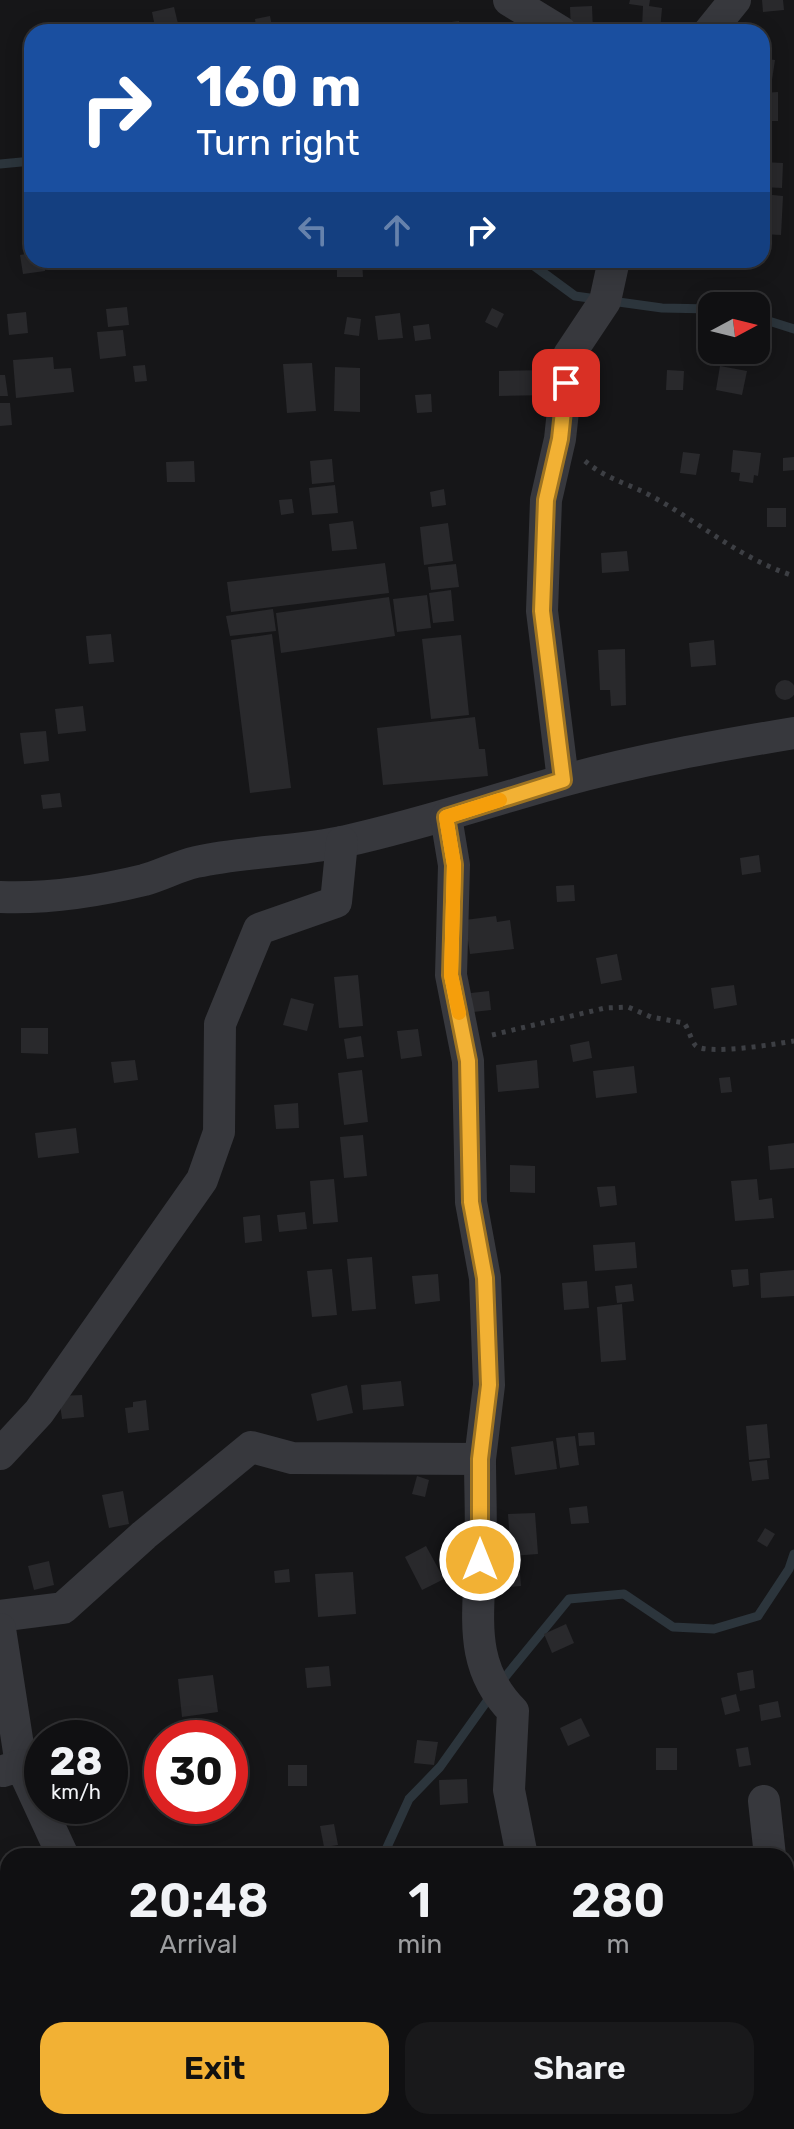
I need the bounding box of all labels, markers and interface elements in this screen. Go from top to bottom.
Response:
text: 160 m [196,54,362,120]
icon: right [64,56,168,160]
text: Turn right [196,121,360,164]
icon: left [291,208,335,252]
icon: ahead [375,208,419,252]
icon: right [459,208,503,252]
north arrow [698,292,770,364]
map controls [698,292,770,364]
pin [532,349,600,417]
icon: arrive [544,361,588,405]
position arrow [438,1518,522,1602]
speed limit sign: 30 [144,1720,248,1824]
text: 28 [49,1738,103,1785]
text: km/h [51,1780,101,1804]
text: 20:48 [129,1872,269,1929]
text: 1 [408,1872,431,1929]
text: 280 [571,1872,665,1929]
text: Arrival [160,1929,238,1960]
text: min [397,1929,442,1960]
text: m [607,1929,630,1960]
button: Exit [40,2022,389,2114]
button: Share [405,2022,754,2114]

